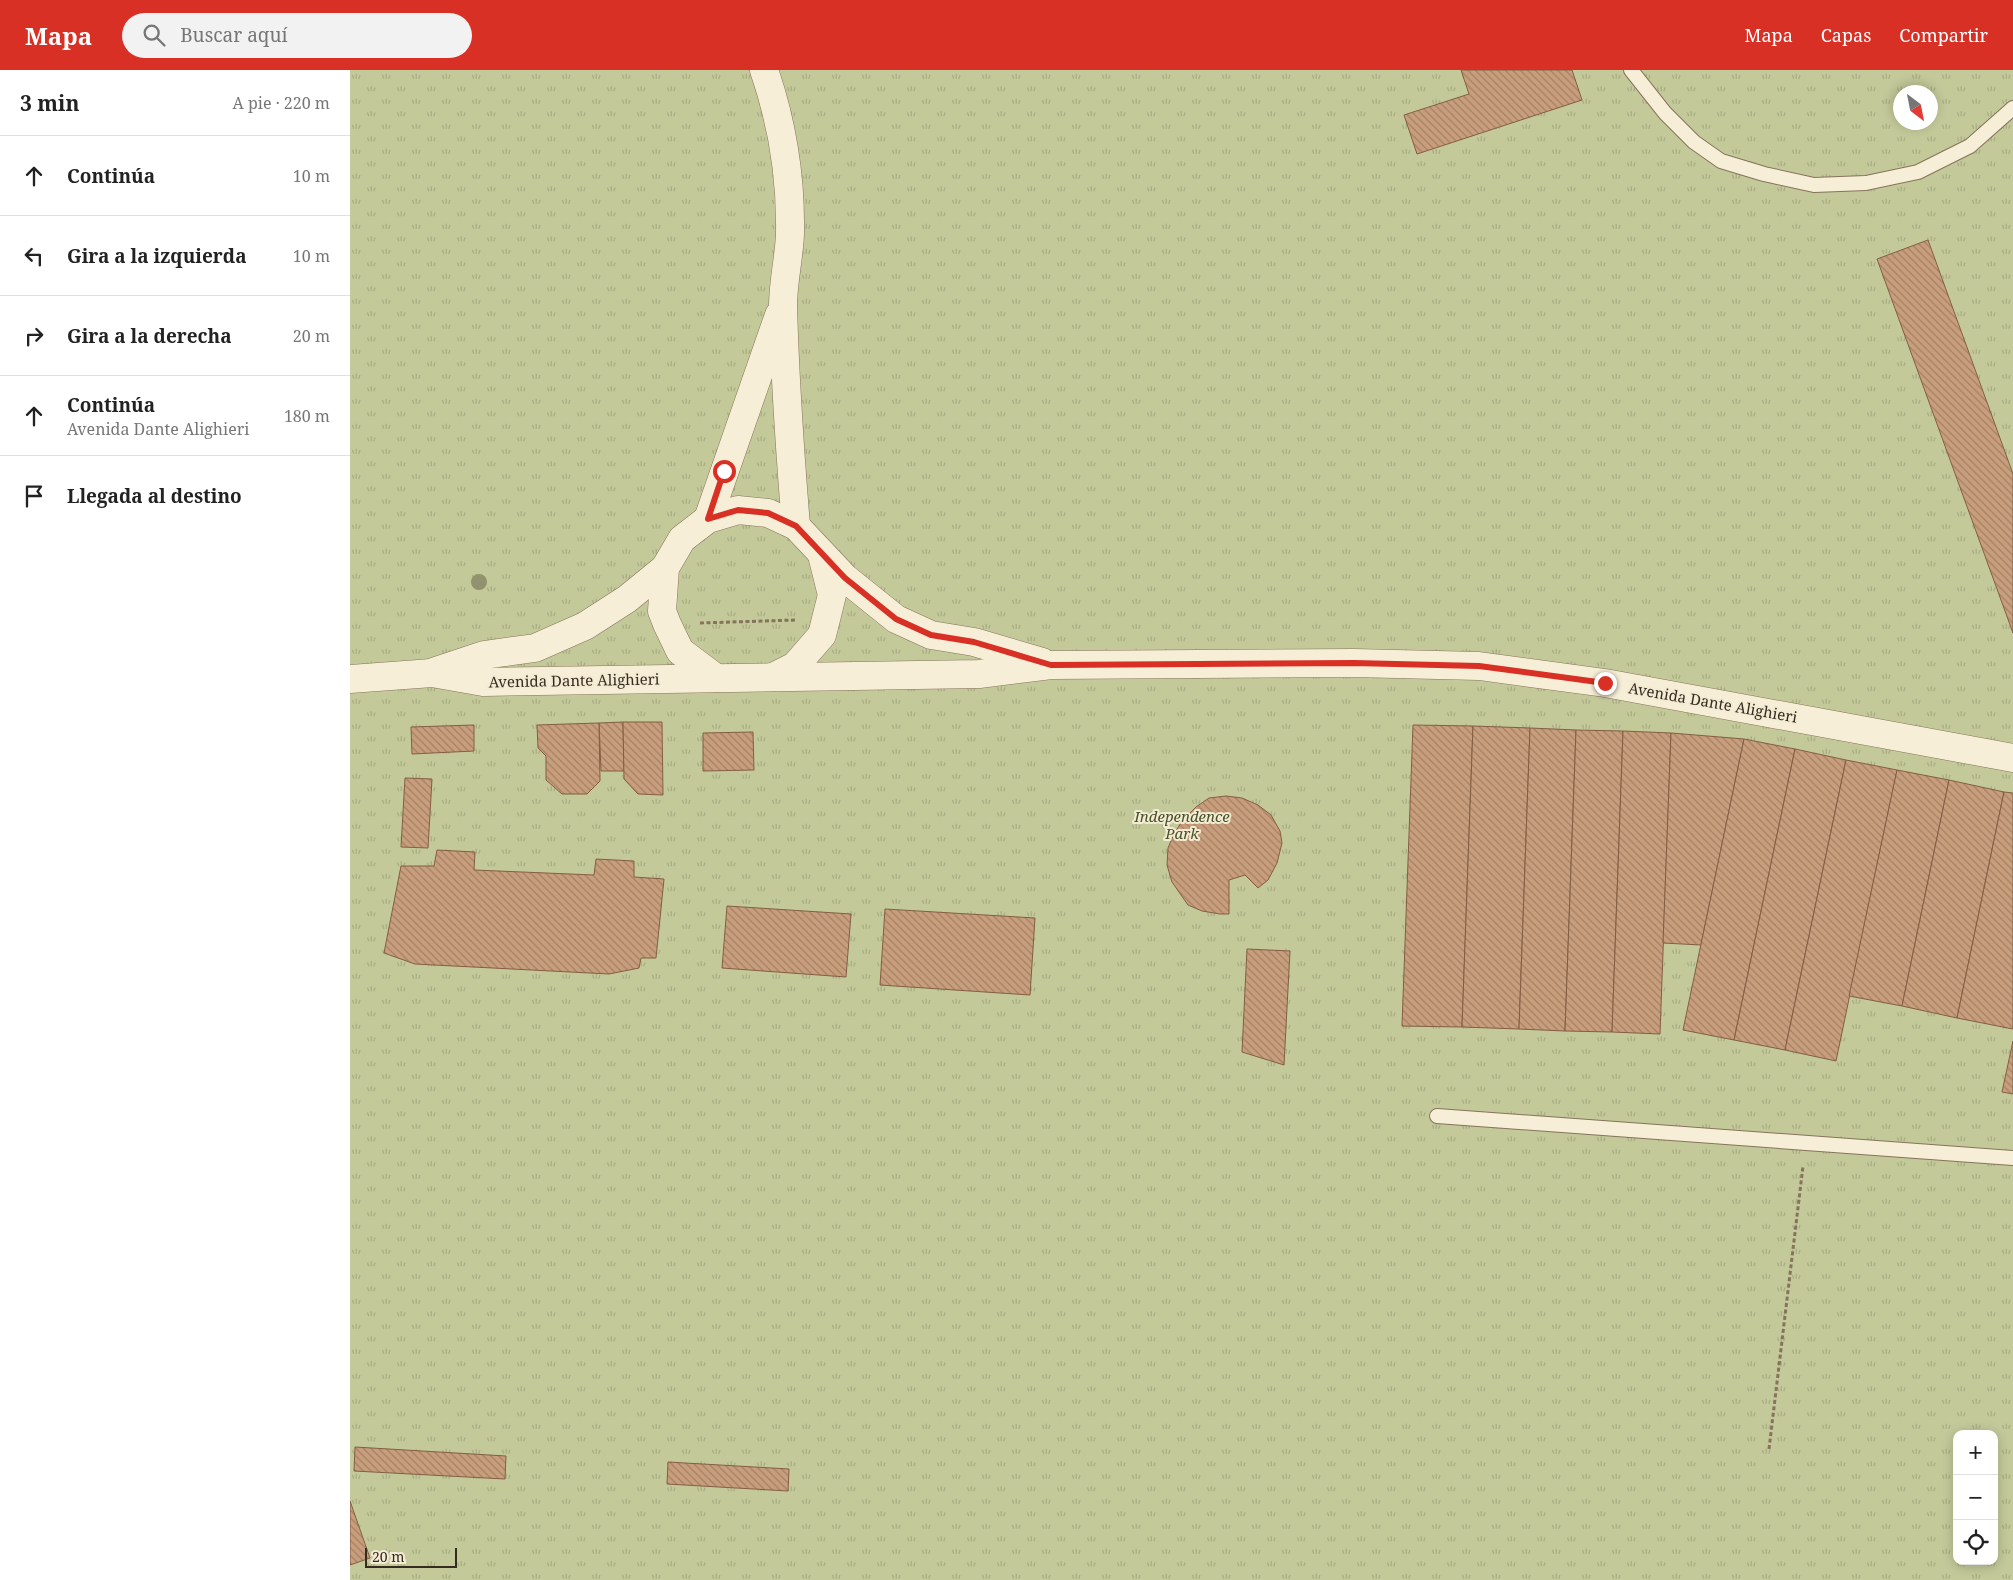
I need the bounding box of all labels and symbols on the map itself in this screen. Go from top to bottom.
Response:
north arrow [1893,85,1938,130]
route start [713,460,736,483]
street label: Avenida Dante Alighieri [488,669,660,691]
route end [1594,672,1617,695]
street label: Avenida Dante Alighieri [1627,677,1799,727]
park label: Independence Park [1133,806,1230,843]
scale bar [365,1545,458,1568]

